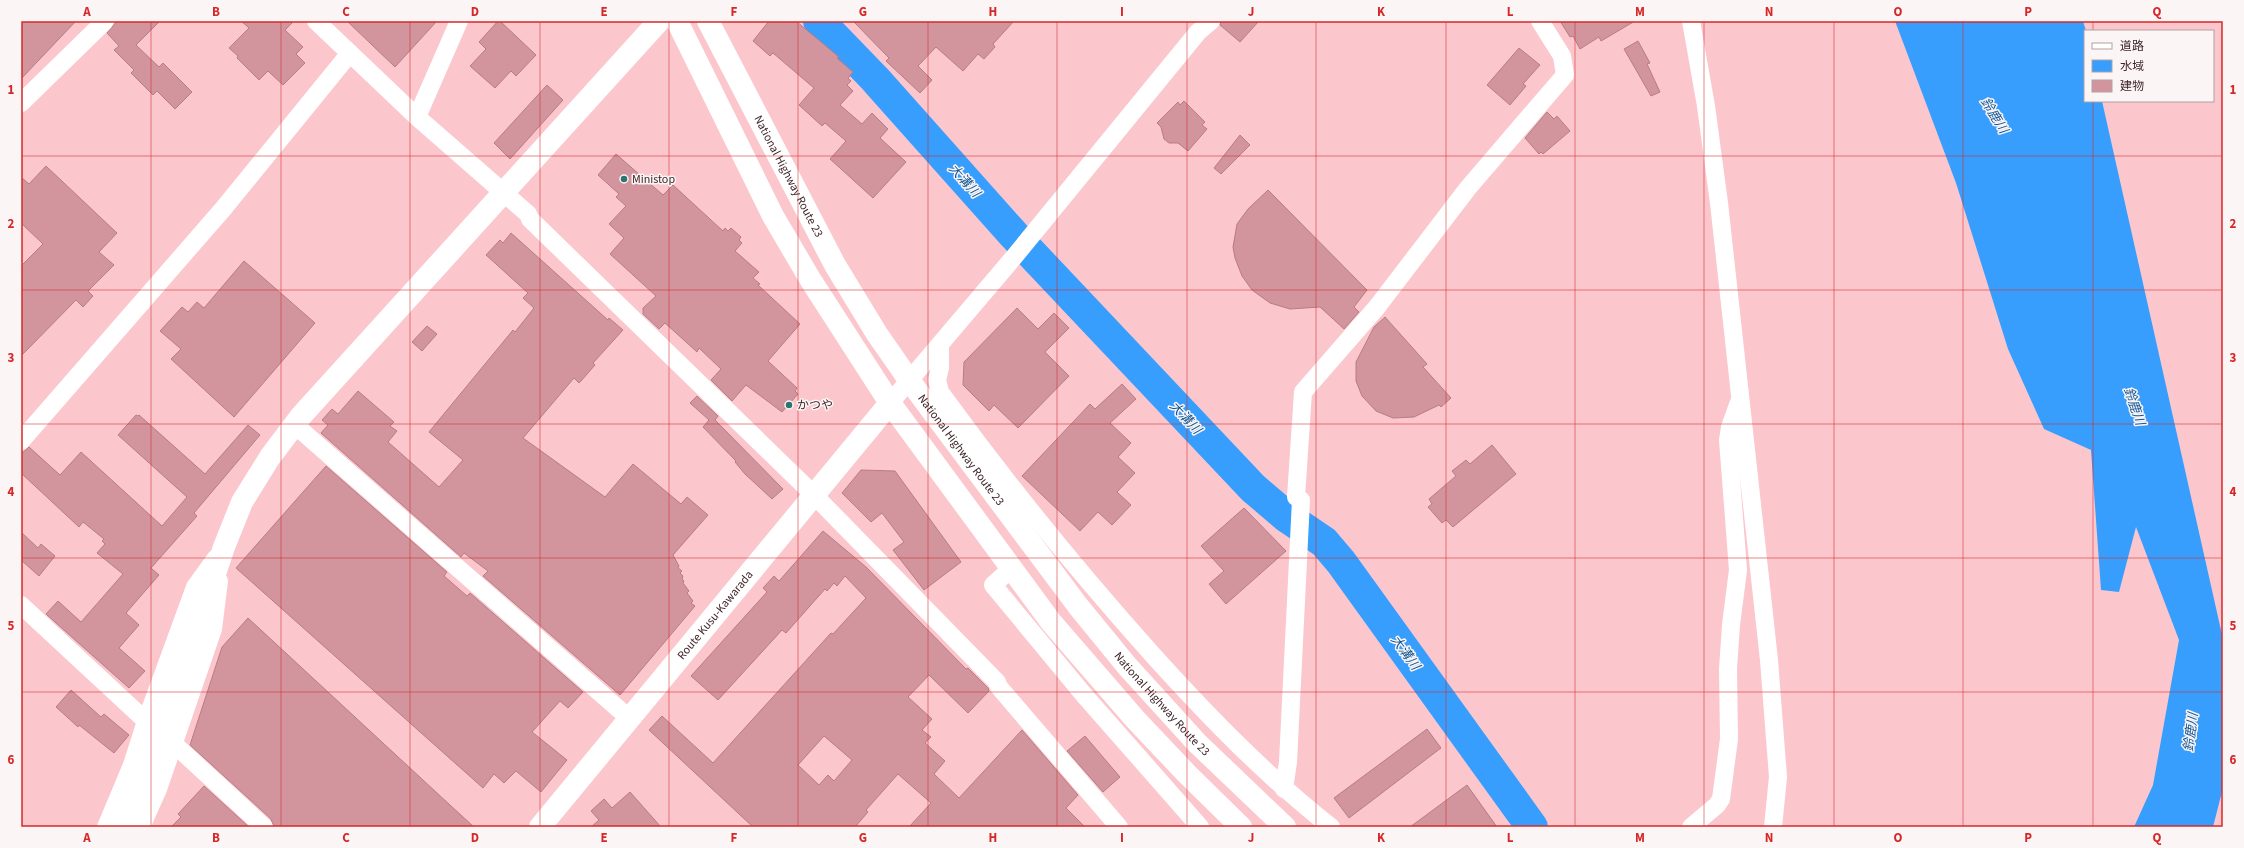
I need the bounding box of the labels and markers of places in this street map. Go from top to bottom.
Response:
place label: Ministop [632,171,675,188]
marker: Ministop [619,174,629,184]
place label: かつや [797,397,833,414]
marker: かつや [784,400,794,410]

